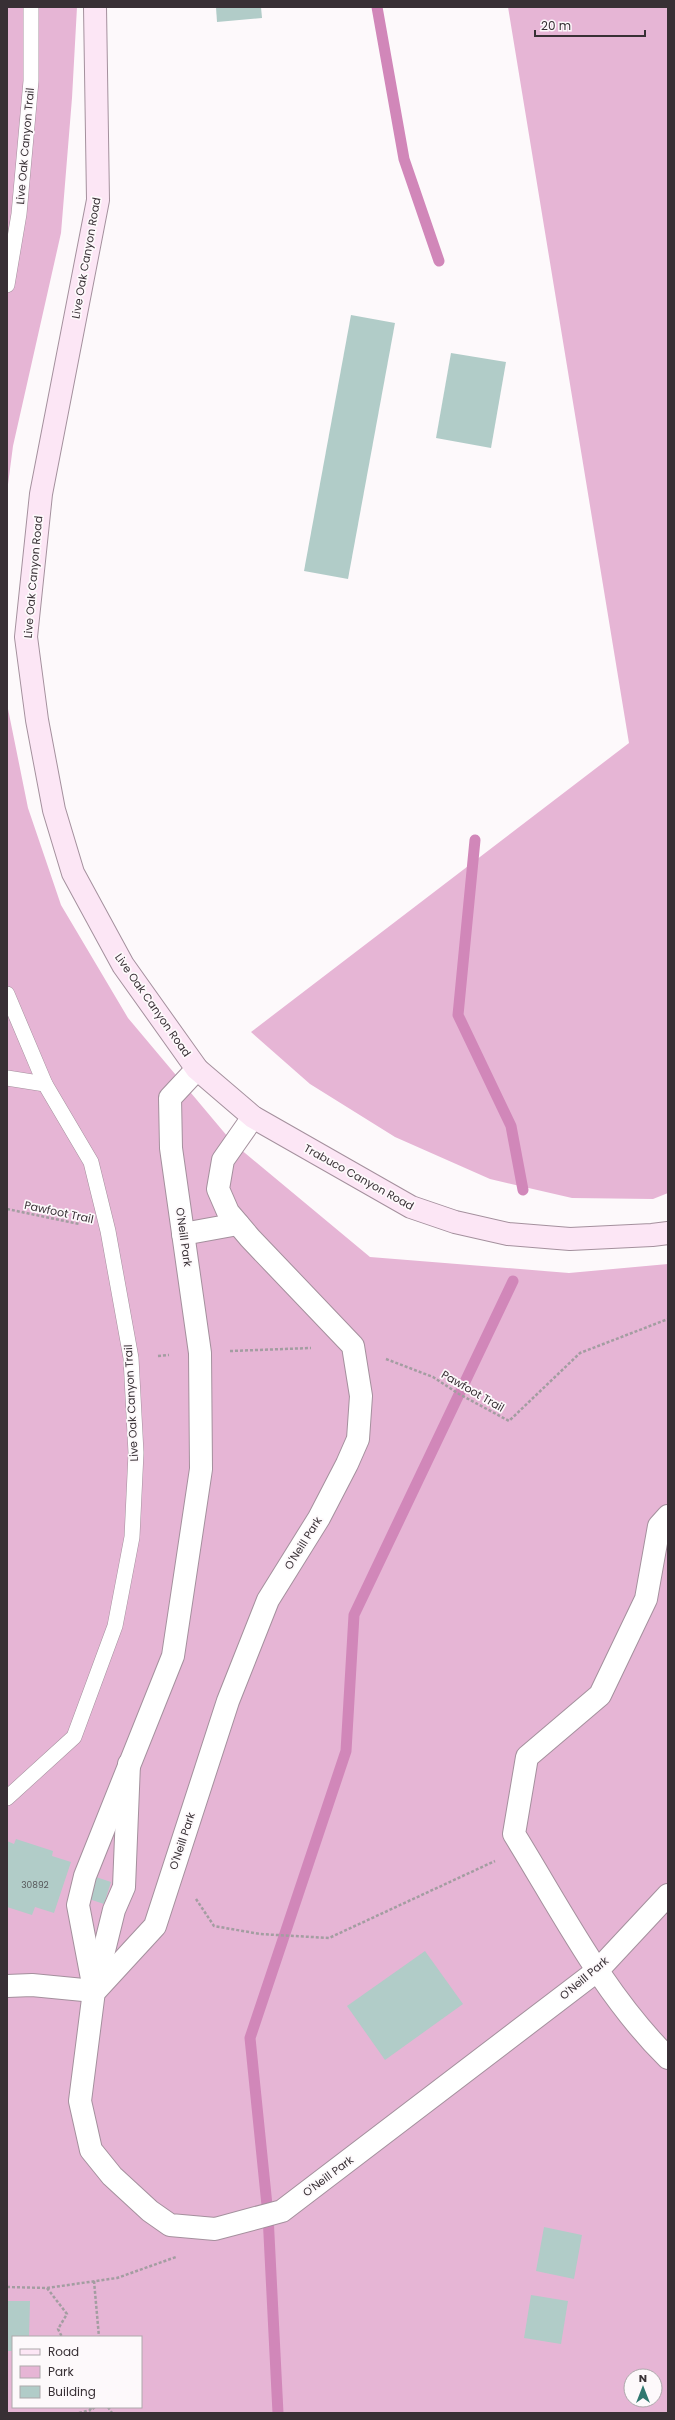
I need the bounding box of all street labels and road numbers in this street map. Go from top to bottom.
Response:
street label: Live Oak Canyon Trail [12,87,38,205]
street label: Live Oak Canyon Road [67,196,105,320]
street label: Live Oak Canyon Road [20,515,46,639]
street label: Live Oak Canyon Road [111,950,195,1060]
street label: Trabuco Canyon Road [301,1140,417,1214]
street label: Pawfoot Trail [23,1197,95,1227]
street label: O'Neill Park [172,1206,196,1268]
street label: Live Oak Canyon Trail [120,1344,142,1462]
street label: Pawfoot Trail [439,1366,507,1416]
street label: O'Neill Park [280,1513,326,1573]
street label: O'Neill Park [165,1810,199,1872]
street label: O'Neill Park [556,1953,612,2003]
street label: O'Neill Park [299,2151,357,2200]

